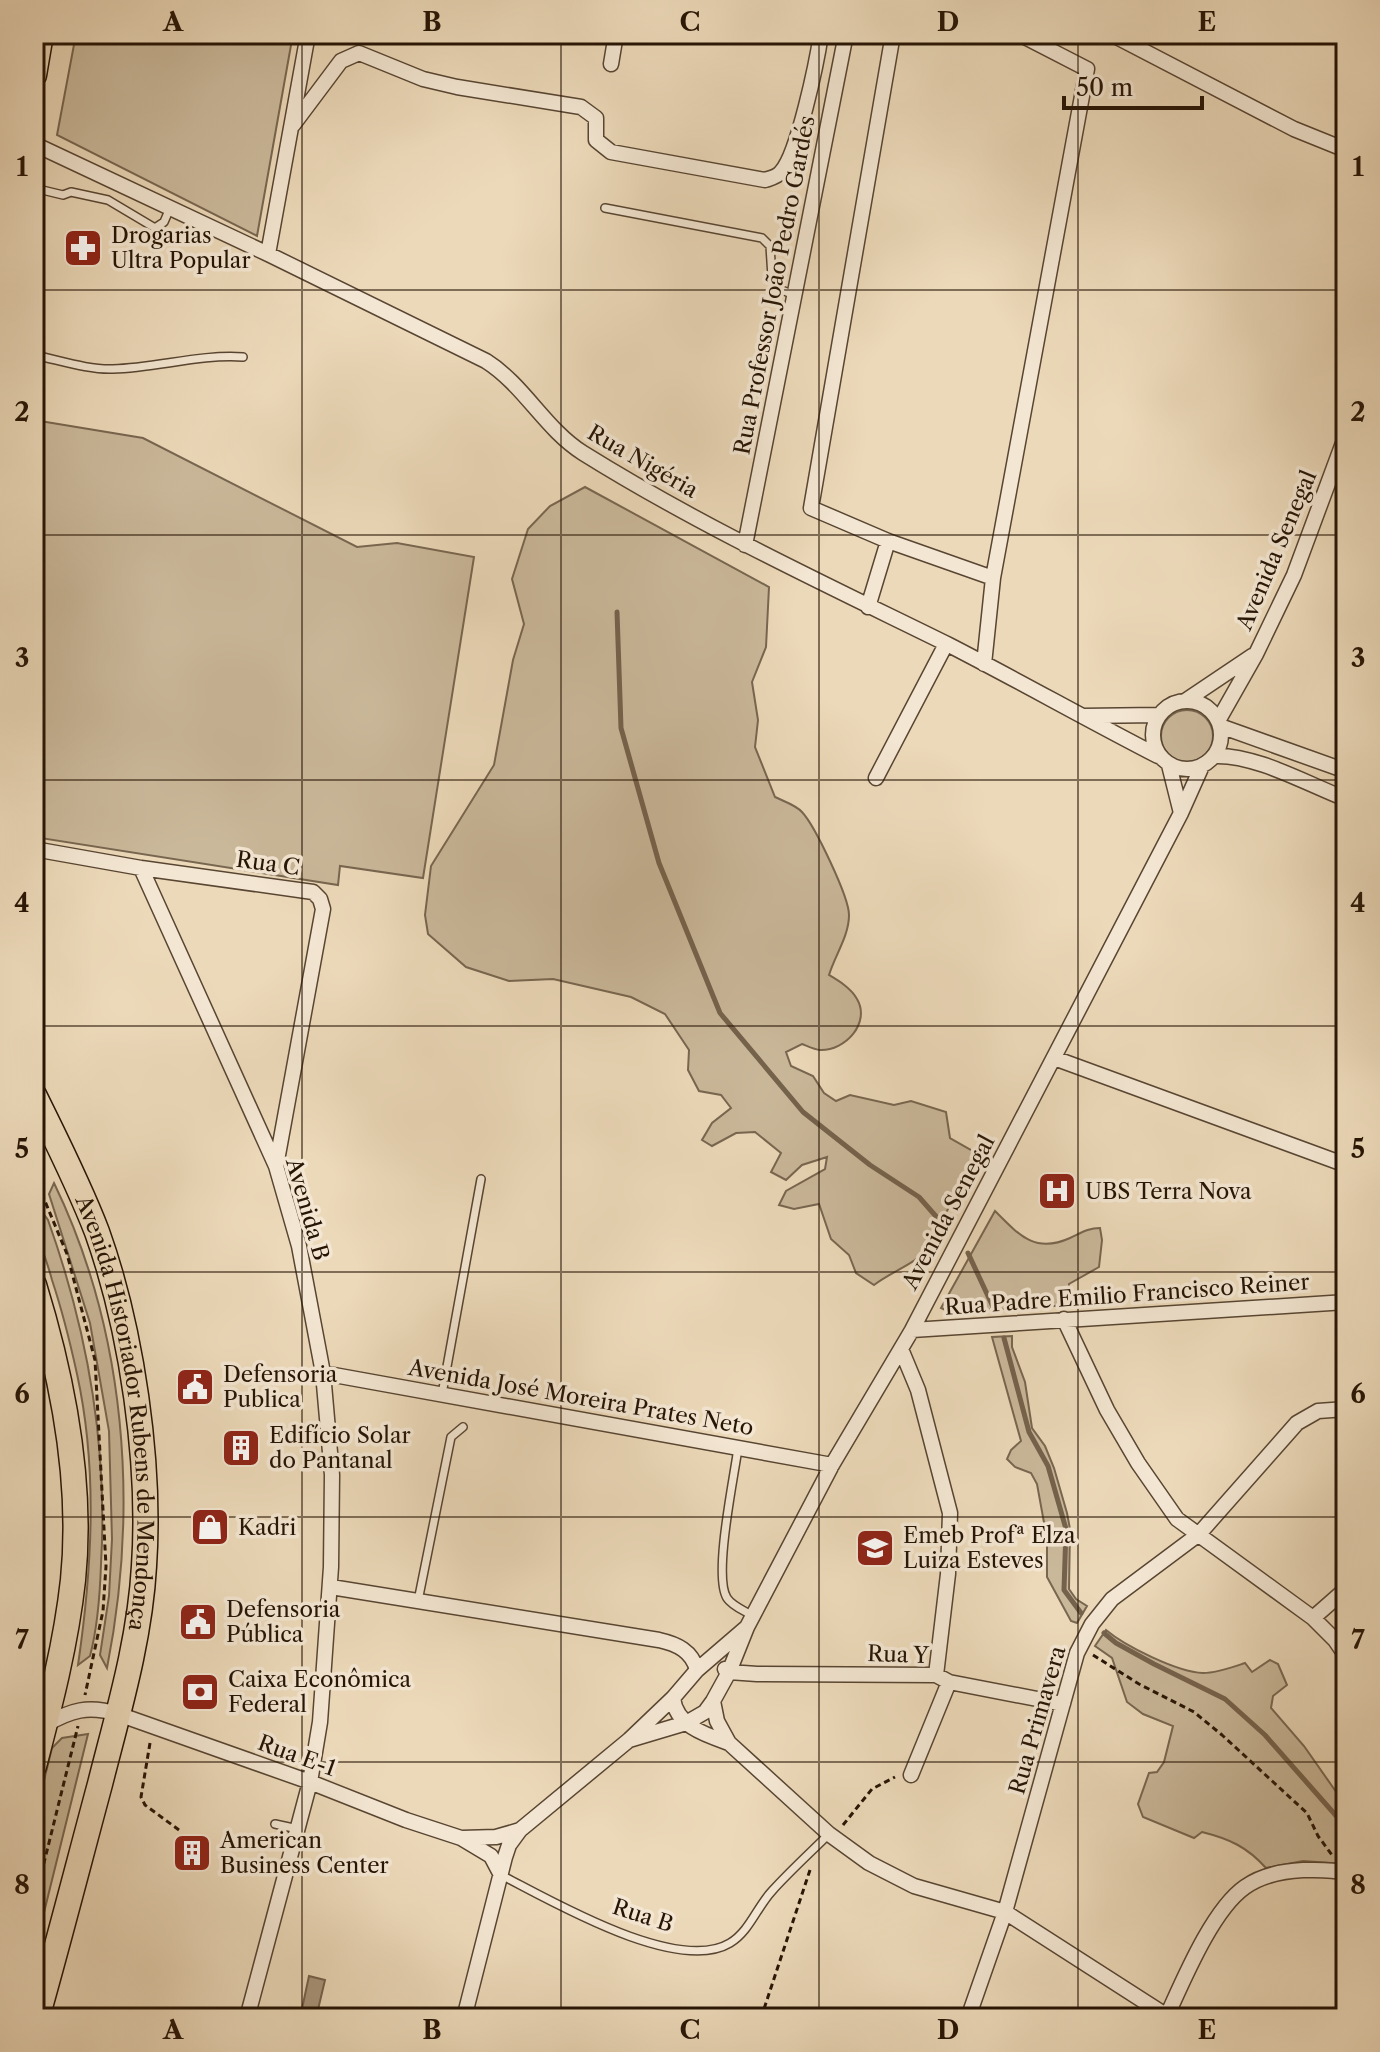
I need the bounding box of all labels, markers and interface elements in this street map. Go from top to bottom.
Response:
text: A [162,6,184,38]
text: B [422,6,442,38]
text: C [680,6,700,38]
text: D [937,6,959,38]
text: E [1198,6,1216,38]
scale bar [1064,60,1202,110]
text: 50 m [1076,73,1133,102]
street label: Rua Professor João Pedro Gardés [728,113,821,457]
text: 1 [16,151,28,183]
text: 1 [1352,151,1364,183]
place label: Drogarias Ultra Popular [111,222,251,274]
pharmacy icon: Drogarias Ultra Popular [62,227,104,269]
text: 2 [14,396,30,428]
text: 2 [1350,396,1366,428]
street label: Rua Nigéria [583,419,703,504]
street label: Avenida Senegal [1230,466,1322,635]
text: 3 [15,642,29,674]
text: 3 [1351,642,1365,674]
street label: Rua C [234,846,301,881]
text: 4 [14,887,30,919]
text: 4 [1350,887,1366,919]
street label: Avenida Senegal [896,1130,1001,1295]
text: 5 [15,1133,29,1165]
text: 5 [1351,1133,1365,1165]
street label: Avenida B [280,1154,335,1263]
hospital icon: UBS Terra Nova [1036,1170,1078,1212]
place label: UBS Terra Nova [1085,1178,1252,1205]
street label: Avenida Historiador Rubens de Mendonça [69,1190,159,1633]
street label: Rua Padre Emilio Francisco Reiner [944,1268,1311,1321]
street label: Avenida José Moreira Prates Neto [405,1354,756,1441]
place label: Defensoria Publica [223,1361,338,1413]
public building icon: Defensoria Publica [174,1366,216,1408]
text: 6 [14,1378,30,1410]
text: 6 [1350,1378,1366,1410]
place label: Edifício Solar do Pantanal [269,1422,411,1474]
building icon: Edifício Solar do Pantanal [220,1427,262,1469]
shop icon: Kadri [189,1506,231,1548]
place label: Kadri [238,1514,296,1541]
place label: Emeb Profª Elza Luiza Esteves [903,1522,1076,1574]
school or university icon: Emeb Profª Elza Luiza Esteves [854,1527,896,1569]
place label: Defensoria Pública [226,1596,341,1648]
public building icon: Defensoria Pública [177,1601,219,1643]
text: 7 [15,1624,29,1656]
text: 7 [1351,1624,1365,1656]
street label: Rua Y [867,1640,930,1669]
street label: Rua Primavera [1003,1642,1072,1798]
place label: Caixa Econômica Federal [228,1666,411,1718]
bank icon: Caixa Econômica Federal [179,1671,221,1713]
street label: Rua E-1 [254,1729,340,1782]
place label: American Business Center [219,1827,389,1879]
building icon: American Business Center [171,1832,213,1874]
text: 8 [14,1869,30,1901]
text: 8 [1350,1869,1366,1901]
street label: Rua B [609,1893,677,1938]
text: A [162,2014,184,2046]
text: B [422,2014,442,2046]
text: C [680,2014,700,2046]
text: D [937,2014,959,2046]
text: E [1198,2014,1216,2046]

